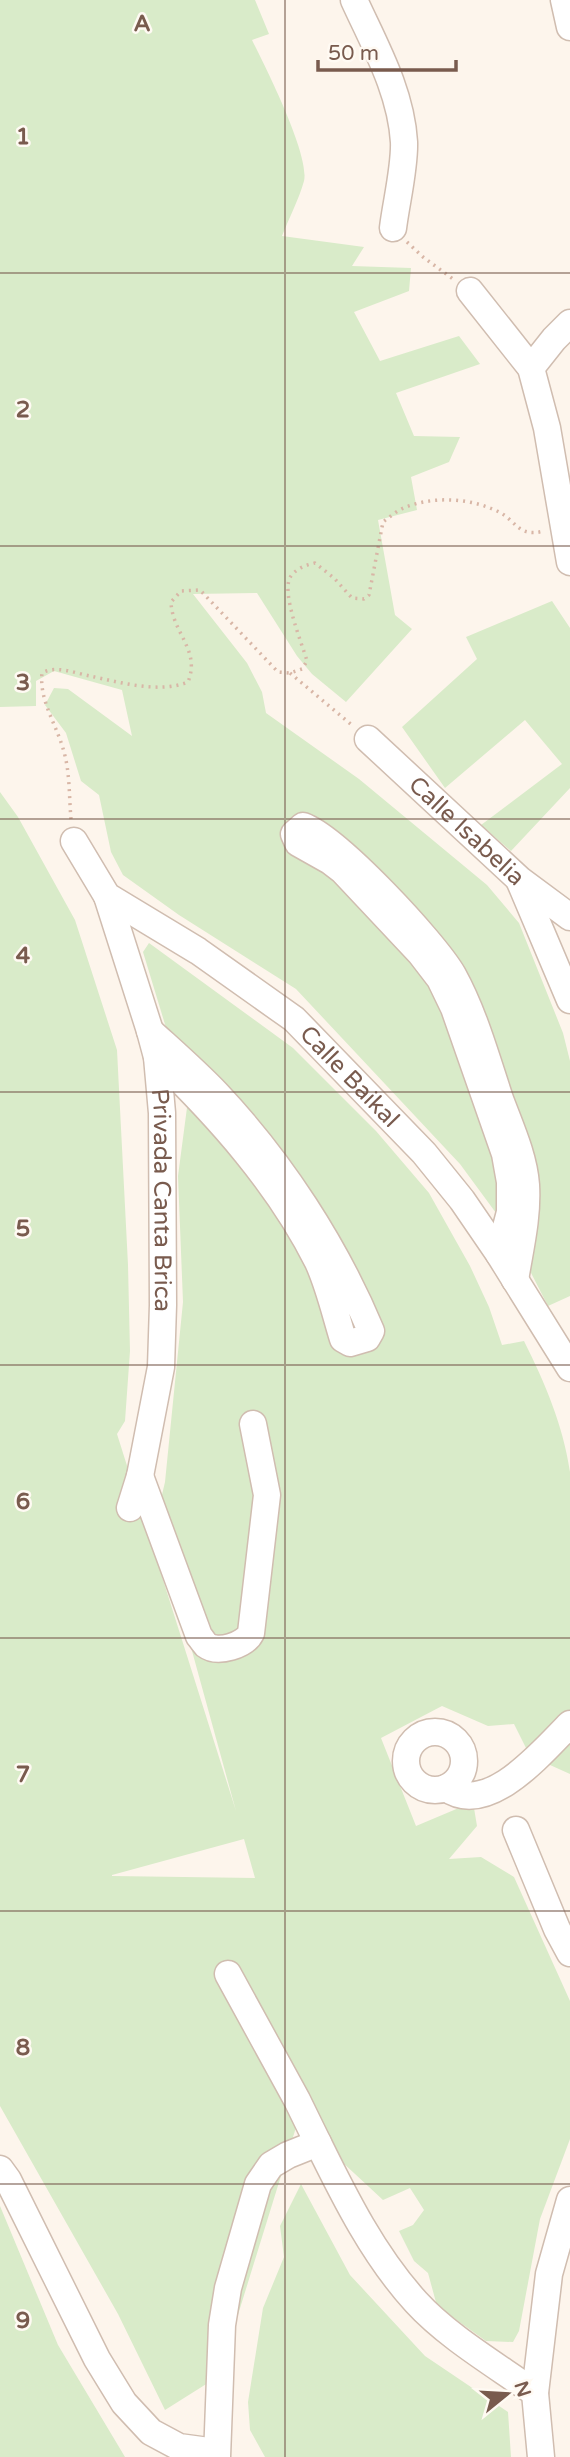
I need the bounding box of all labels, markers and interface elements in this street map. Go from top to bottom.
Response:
text: A [133,10,151,38]
scale bar [318,28,456,72]
text: 50 m [328,41,379,66]
text: 1 [16,123,30,151]
text: 2 [16,396,30,424]
text: 3 [16,669,30,697]
street label: Calle Isabelia [403,770,531,892]
text: 4 [16,942,31,970]
street label: Calle Baikal [293,1020,405,1134]
street label: Privada Canta Brica [145,1087,177,1312]
text: 5 [16,1215,30,1243]
text: 6 [16,1488,30,1516]
text: 7 [16,1761,30,1789]
text: 8 [16,2034,30,2062]
text: 9 [16,2307,30,2335]
north arrow [472,2359,542,2429]
text: N [509,2378,535,2400]

